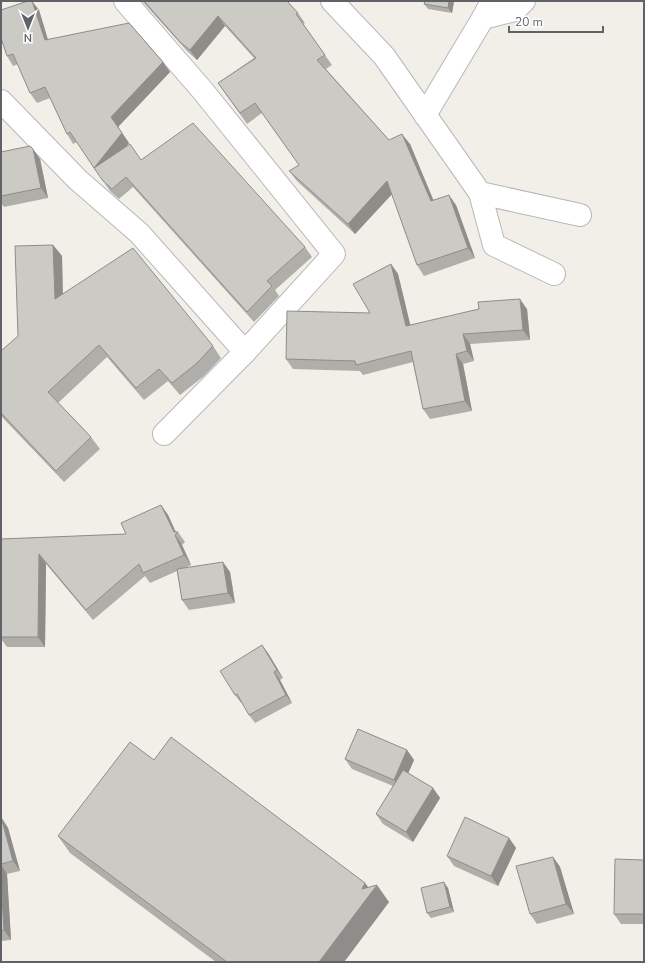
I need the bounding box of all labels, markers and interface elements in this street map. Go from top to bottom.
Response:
north arrow [8,8,48,48]
scale bar [509,8,603,34]
text: 20 m [515,14,543,30]
text: N [24,30,32,45]

